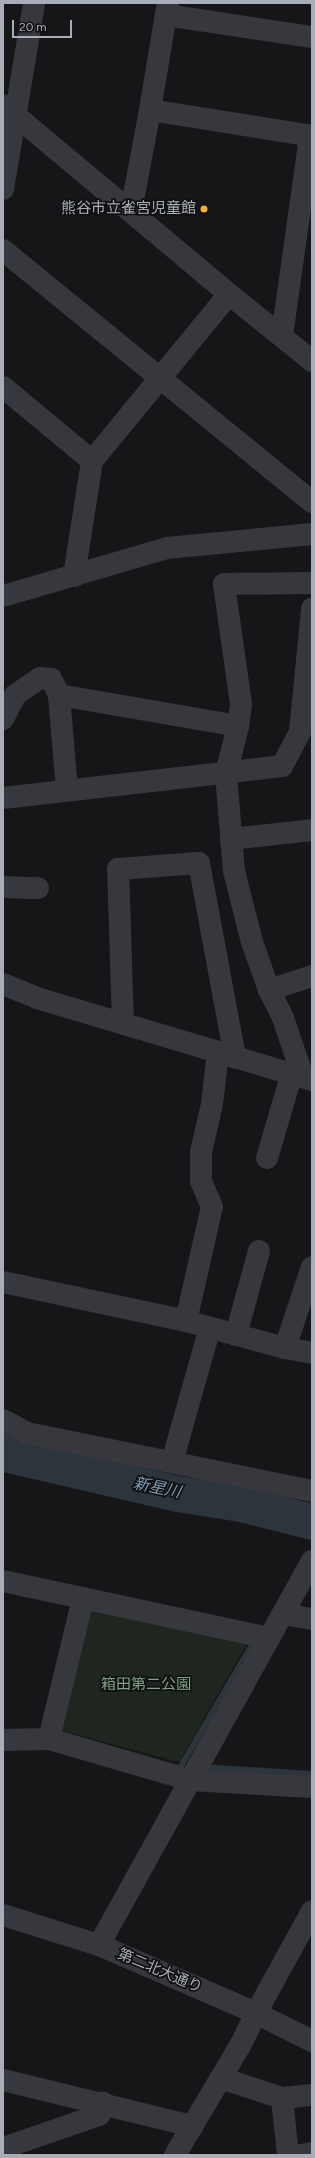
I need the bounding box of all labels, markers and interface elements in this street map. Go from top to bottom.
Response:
scale bar [14,12,74,38]
text: 20 m [19,20,47,34]
place label: 熊谷市立雀宮児童館 [61,200,196,218]
marker: 熊谷市立雀宮児童館 [199,204,209,214]
water label: 新星川 [132,1474,182,1502]
park label: 箱田第二公園 [101,1676,191,1694]
street label: 第二北大通り [115,1945,205,1997]

